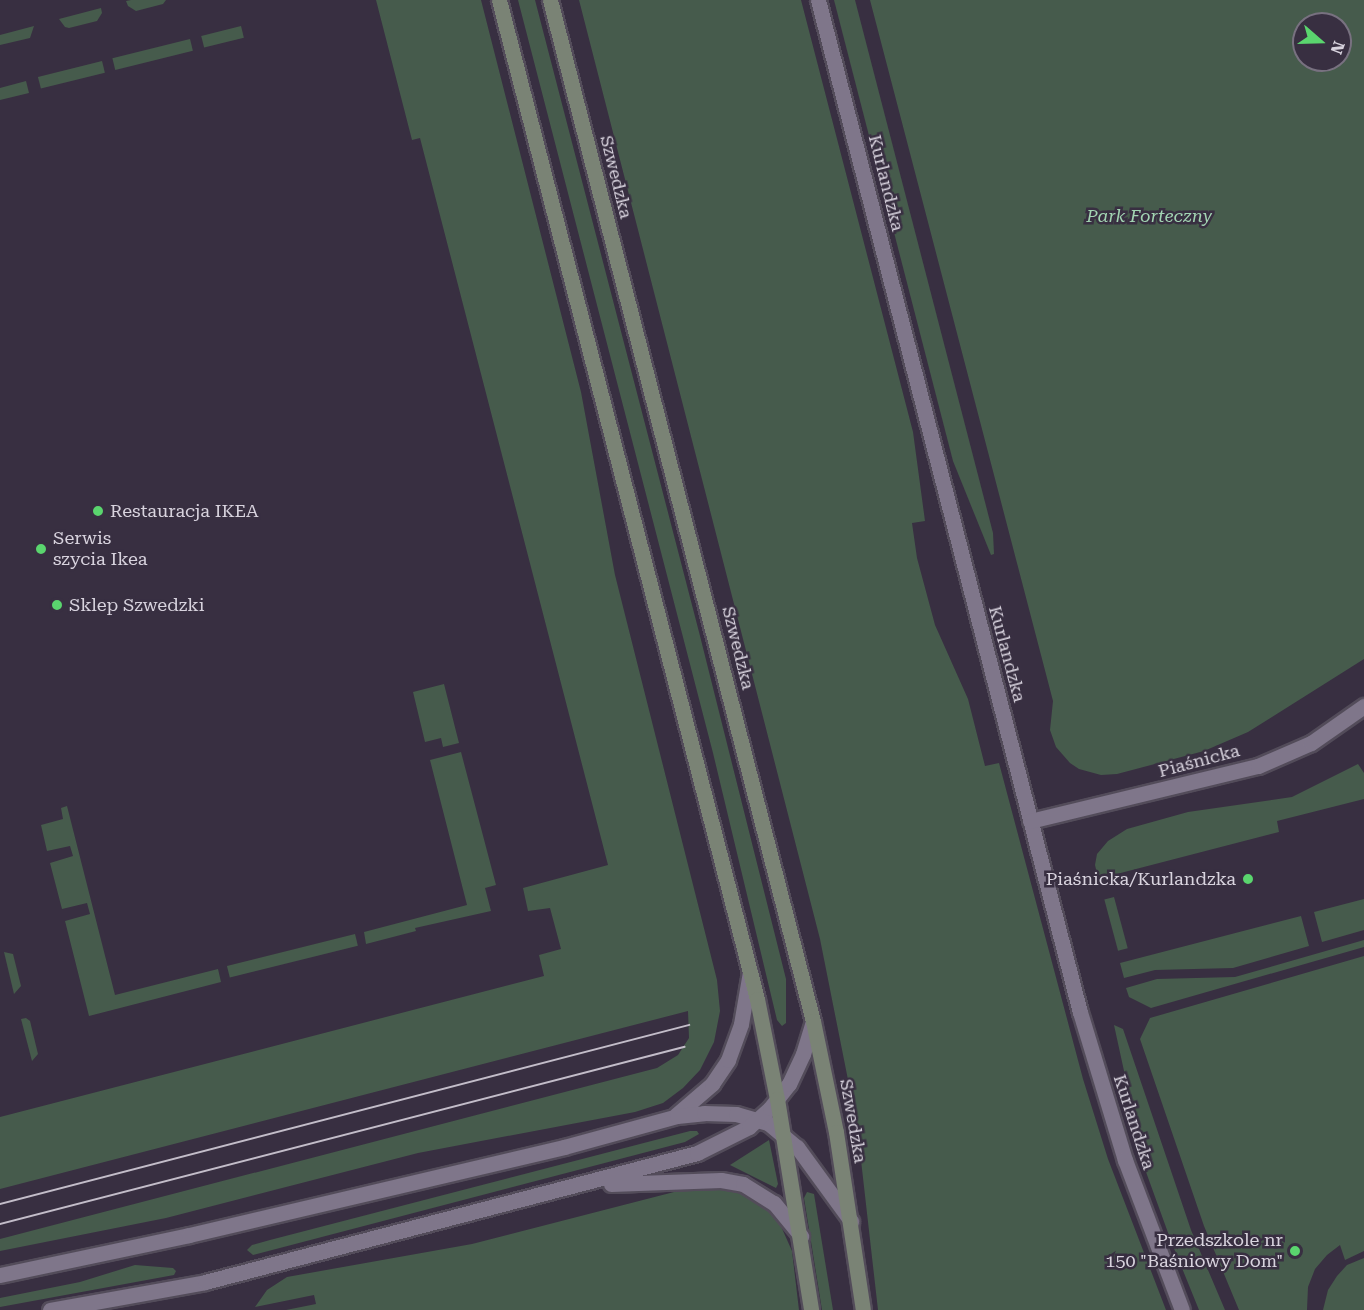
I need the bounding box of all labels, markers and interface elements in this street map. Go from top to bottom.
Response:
north arrow [1292,12,1352,72]
text: N [1326,39,1349,57]
street label: Szwedzka [595,133,637,221]
street label: Kurlandzka [864,133,908,233]
park label: Park Forteczny [1086,205,1212,227]
place label: Restauracja IKEA [110,500,259,522]
marker: Restauracja IKEA [91,504,105,518]
place label: Serwis szycia Ikea [53,528,148,570]
marker: Serwis szycia Ikea [34,542,48,556]
place label: Sklep Szwedzki [69,594,204,616]
marker: Sklep Szwedzki [50,598,64,612]
street label: Szwedzka [717,604,759,692]
street label: Kurlandzka [984,604,1030,704]
street label: Piaśnicka [1156,740,1242,782]
place label: Piaśnicka/Kurlandzka [1046,868,1236,890]
marker: Piaśnicka/Kurlandzka [1241,872,1255,886]
street label: Kurlandzka [1108,1072,1160,1172]
street label: Szwedzka [835,1077,871,1165]
place label: Przedszkole nr 150 "Baśniowy Dom" [1105,1230,1283,1272]
marker: Przedszkole nr 150 "Baśniowy Dom" [1288,1244,1302,1258]

